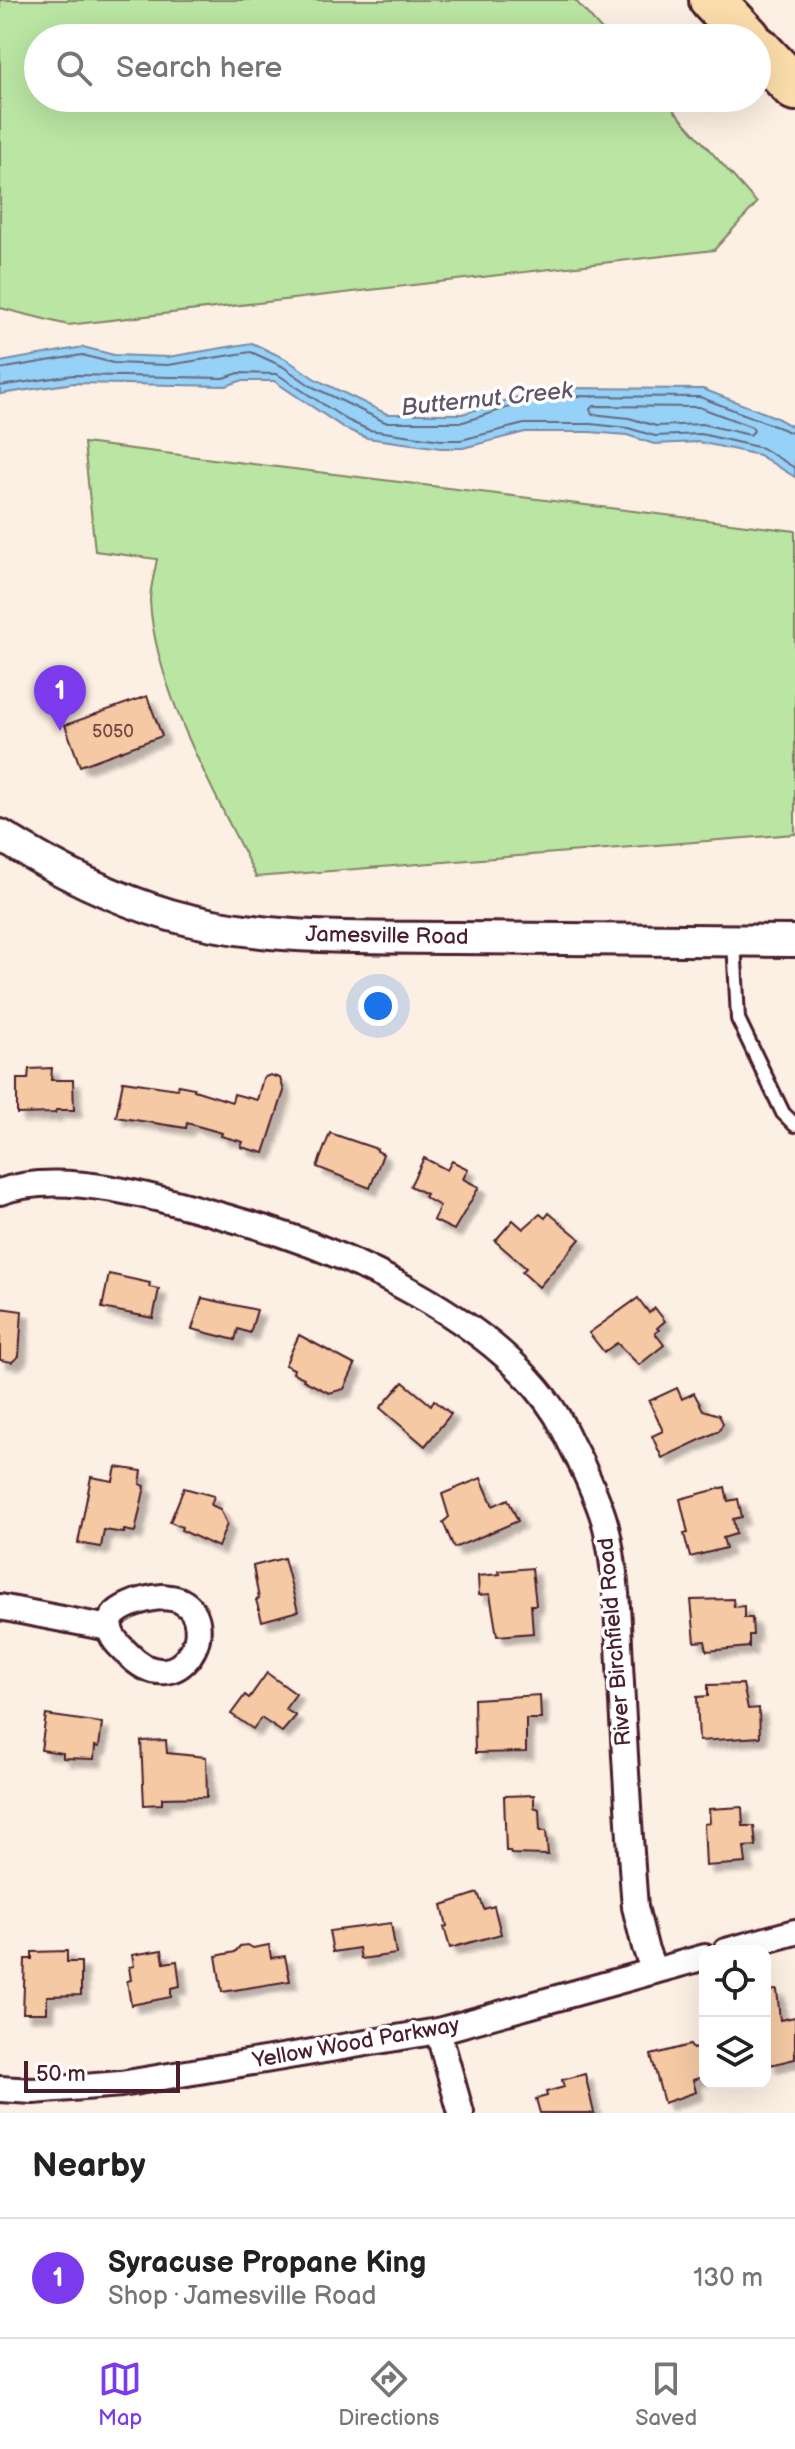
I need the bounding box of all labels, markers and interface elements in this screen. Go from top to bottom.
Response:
search box [24,24,771,112]
icon: search [52,46,96,90]
text: Search here [116,50,282,86]
water label: Butternut Creek [400,375,575,422]
pin: 1 [34,665,86,731]
house number: 5050 [92,721,134,742]
street label: Jamesville Road [305,921,469,951]
your location [358,986,398,1026]
street label: River Birchfield Road [592,1537,638,1747]
map controls [699,1945,771,2089]
button: locate [699,1945,771,2017]
street label: Yellow Wood Parkway [250,2012,461,2075]
button: layers [699,2017,771,2089]
scale bar [24,2057,180,2093]
text: 50 m [36,2061,86,2088]
text: Nearby [32,2145,146,2186]
text: Syracuse Propane King [108,2245,426,2281]
text: 1 [53,2263,63,2294]
text: 130 m [693,2263,763,2294]
text: Shop · Jamesville Road [108,2281,376,2312]
tab: Map [98,2357,142,2432]
tab: Directions [338,2357,439,2432]
tab: Saved [635,2357,697,2432]

